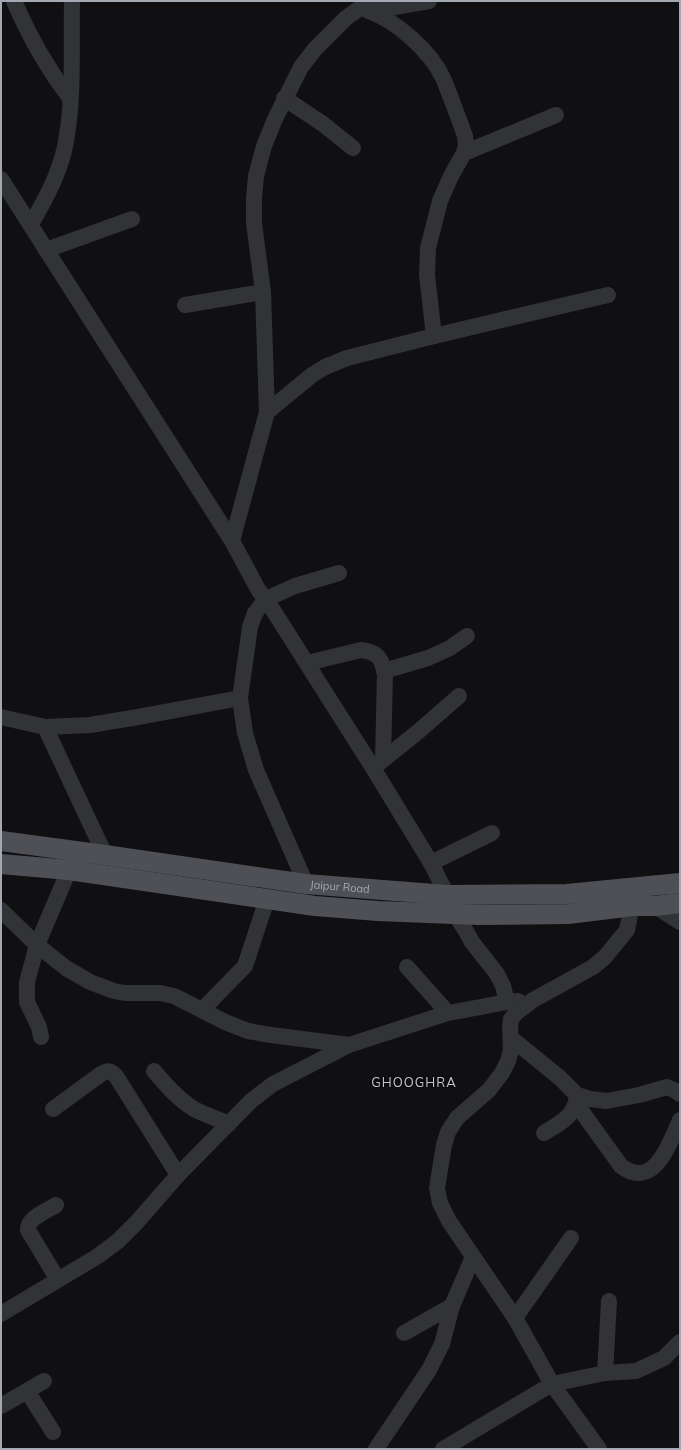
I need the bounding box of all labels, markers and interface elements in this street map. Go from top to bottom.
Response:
street label: Jaipur Road [310,877,370,896]
district label: GHOOGHRA [371,1074,457,1090]

